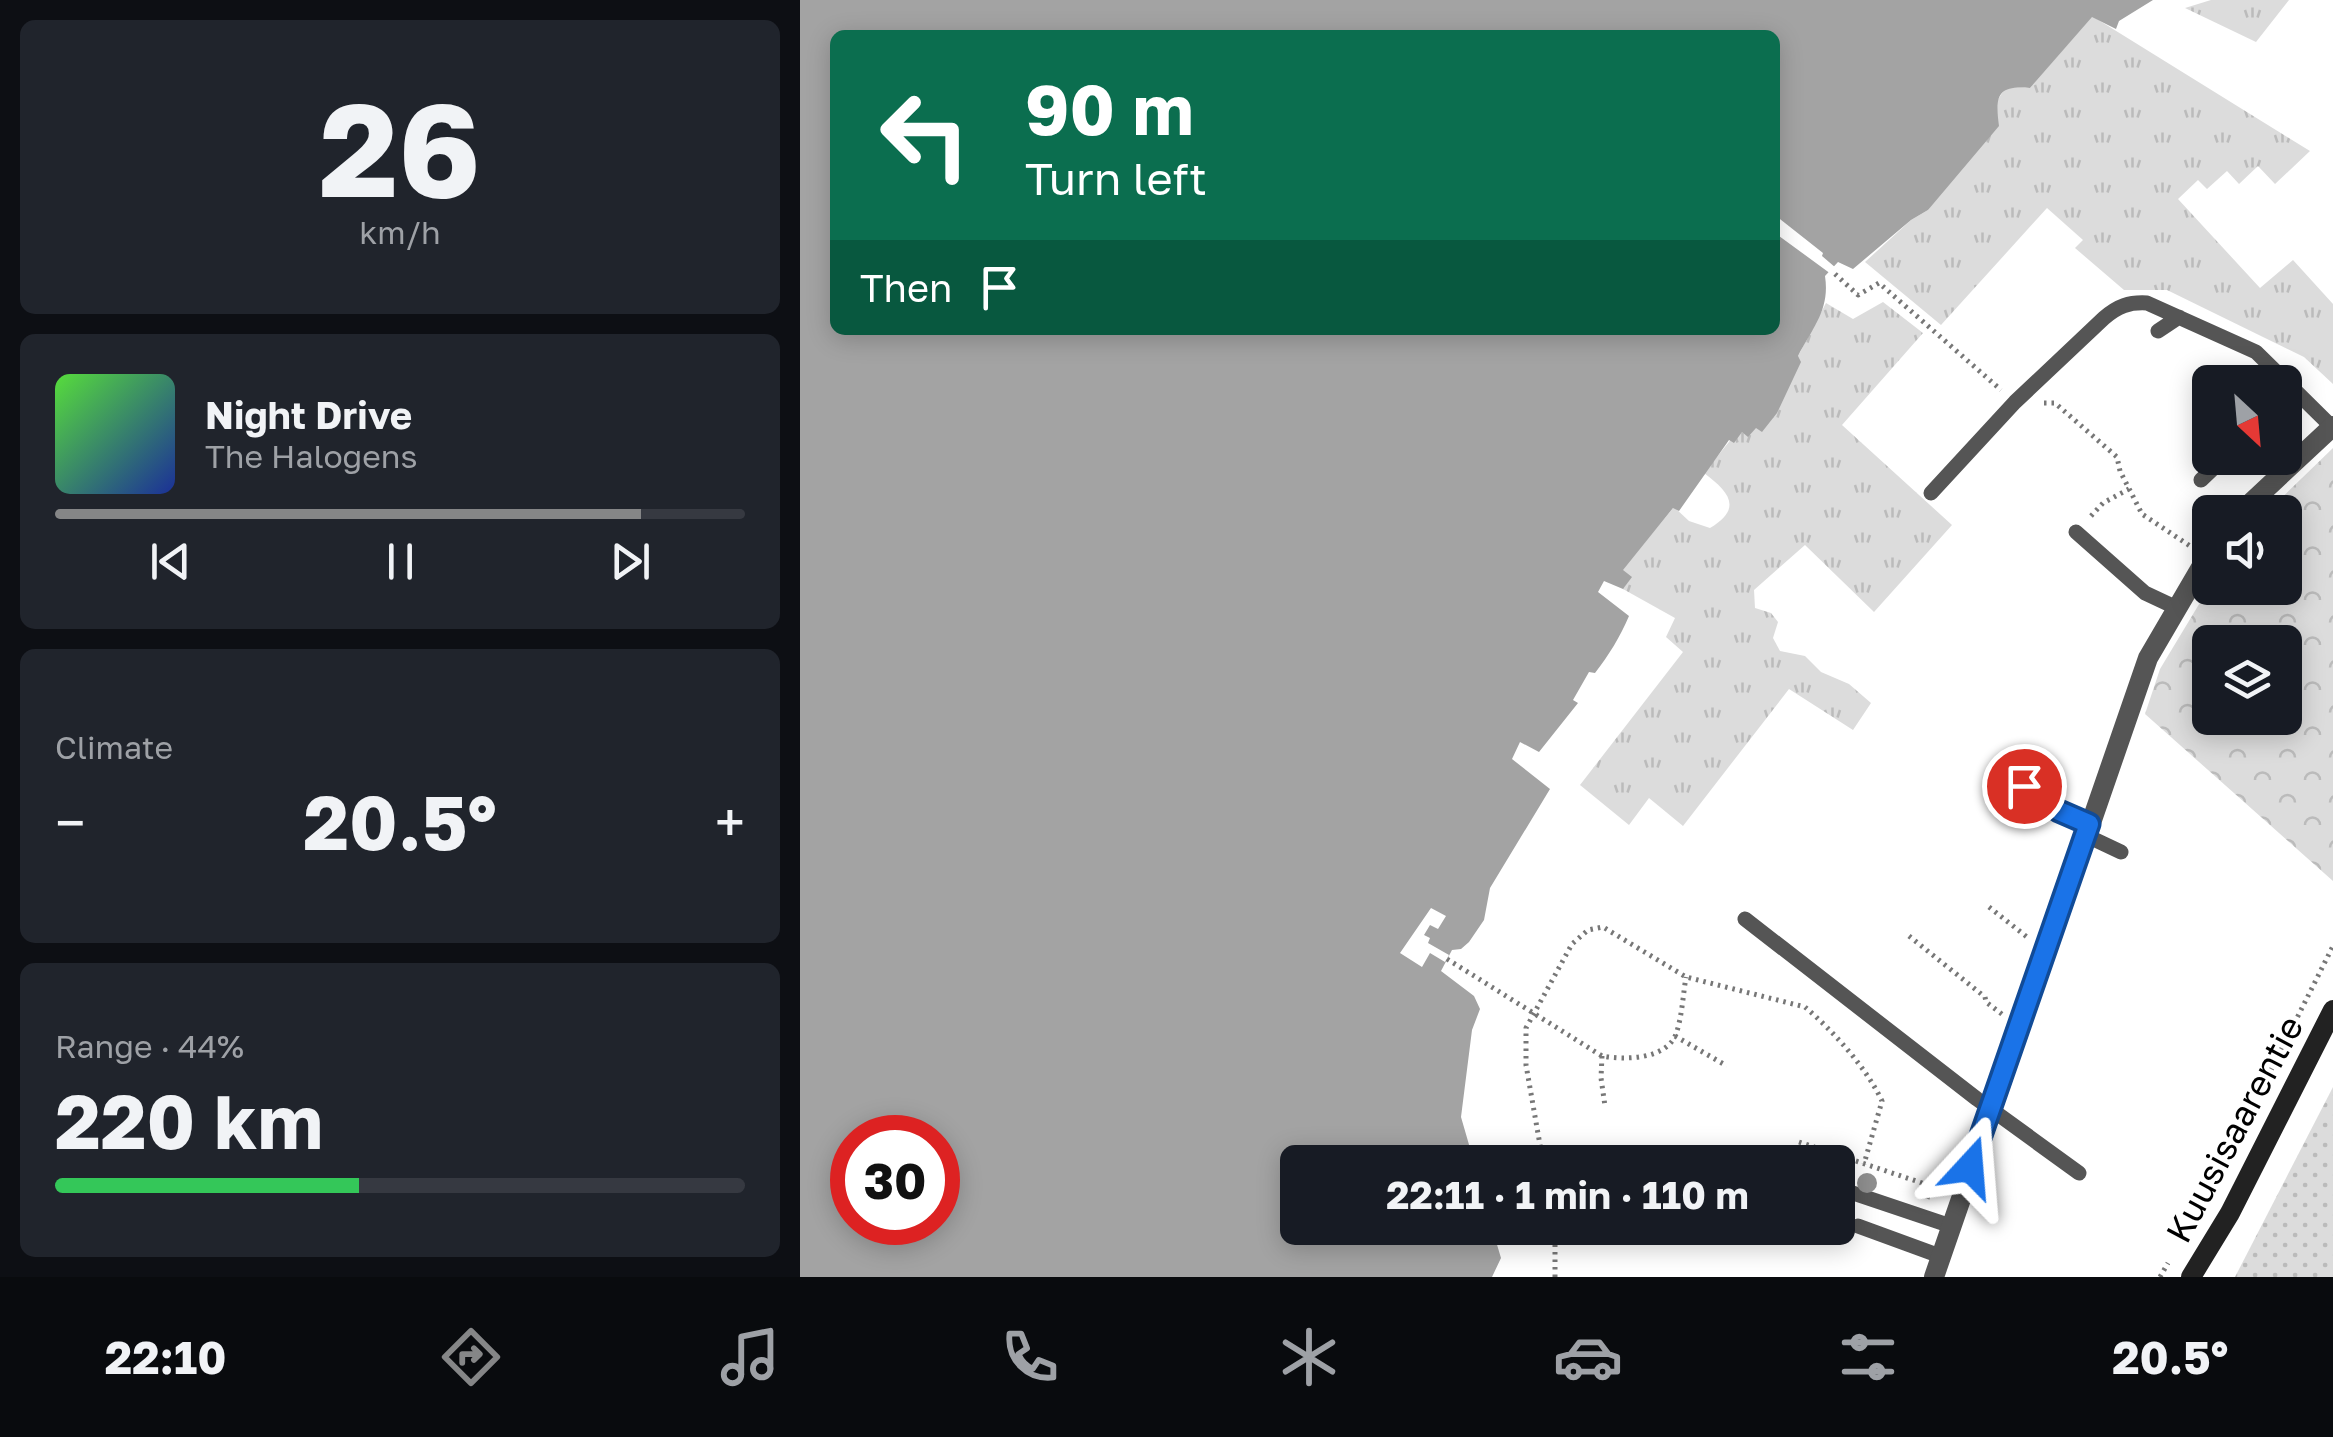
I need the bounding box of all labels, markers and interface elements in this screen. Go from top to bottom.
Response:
text: 90 m [1025,66,1194,150]
text: 26 [319,70,481,226]
icon: left [860,70,990,200]
text: Turn left [1025,151,1207,205]
text: km/h [359,213,441,251]
icon: arrive [972,260,1027,315]
text: Then [860,265,952,310]
north arrow [2192,365,2302,475]
map controls [2192,365,2302,735]
text: Night Drive [205,392,412,437]
text: The Halogens [205,437,417,475]
button: sound [2192,495,2302,605]
icon: previous [143,534,198,589]
icon: pause [373,534,428,589]
icon: next [603,534,658,589]
button: layers [2192,625,2302,735]
text: Climate [55,728,173,766]
pin [1982,744,2067,829]
icon: arrive [1997,759,2052,814]
text: 20.5° [303,776,497,867]
text: − [55,789,85,855]
text: + [715,789,745,855]
street label: Kuusisaarentie [2157,1009,2311,1249]
text: Range · 44% [55,1027,244,1065]
text: 220 km [55,1075,323,1166]
speed limit sign: 30 [830,1115,960,1245]
position arrow [1918,1115,2022,1219]
text: 22:11 · 1 min · 110 m [1386,1172,1749,1217]
icon: directions [436,1322,506,1392]
icon: music [715,1322,785,1392]
icon: phone [995,1322,1065,1392]
icon: climate [1274,1322,1344,1392]
icon: car [1553,1322,1623,1392]
icon: filters [1833,1322,1903,1392]
text: 22:10 [105,1330,226,1384]
text: 20.5° [2112,1330,2228,1384]

